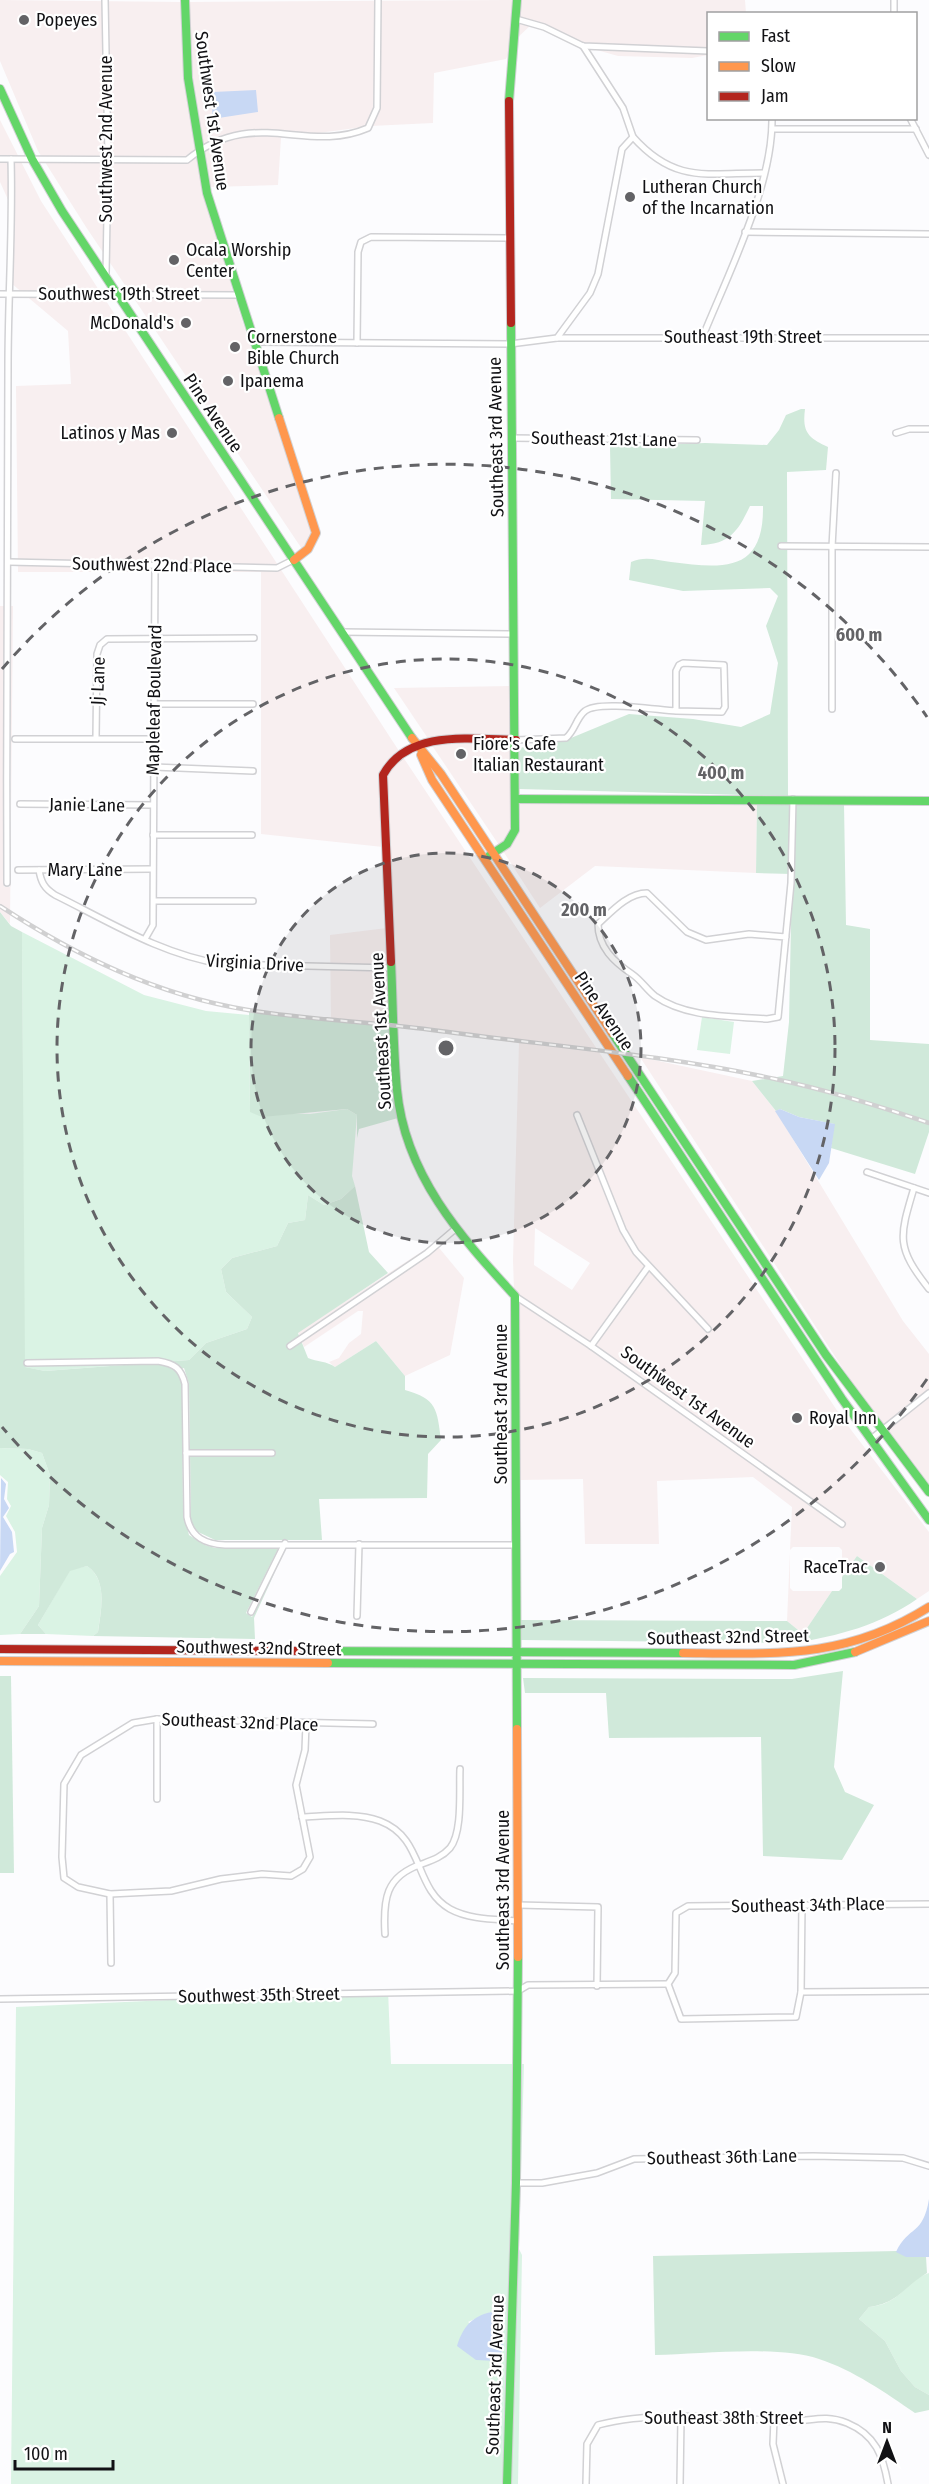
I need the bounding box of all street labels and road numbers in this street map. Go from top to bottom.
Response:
street label: Southwest 1st Avenue [190,30,234,192]
street label: Southwest 2nd Avenue [95,55,117,223]
street label: Southwest 19th Street [38,283,200,305]
street label: Southeast 19th Street [664,326,822,348]
street label: Southeast 3rd Avenue [484,357,508,517]
street label: Pine Avenue [179,369,248,457]
street label: Southeast 21st Lane [531,427,677,451]
street label: Southwest 22nd Place [72,553,232,577]
street label: Mapleleaf Boulevard [142,624,166,776]
street label: Jj Lane [86,656,110,706]
street label: Janie Lane [49,793,125,817]
street label: Mary Lane [47,859,123,881]
street label: Virginia Drive [206,949,305,977]
street label: Southeast 1st Avenue [366,952,396,1110]
street label: Pine Avenue [570,967,639,1055]
street label: Southeast 3rd Avenue [490,1324,512,1484]
street label: Southwest 1st Avenue [617,1341,760,1453]
street label: Southeast 32nd Street [647,1625,809,1649]
street label: Southwest 32nd Street [176,1636,342,1660]
street label: Southeast 32nd Place [161,1708,319,1736]
street label: Southeast 3rd Avenue [492,1810,514,1970]
street label: Southeast 34th Place [731,1893,885,1917]
street label: Southwest 35th Street [178,1983,340,2007]
street label: Southeast 36th Lane [647,2145,797,2169]
street label: Southeast 3rd Avenue [481,2294,509,2455]
street label: Southeast 38th Street [644,2407,804,2429]

